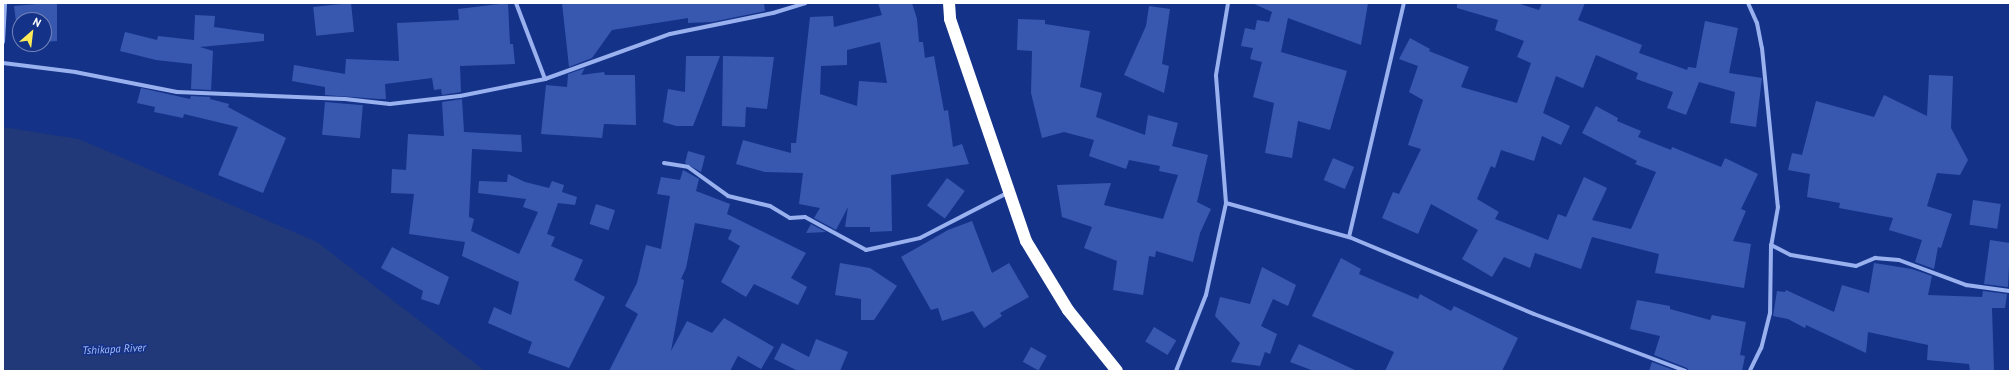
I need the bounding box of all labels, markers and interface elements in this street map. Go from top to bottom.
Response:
north arrow [12,12,52,52]
text: N [31,14,44,30]
water label: Tshikapa River [82,341,146,357]

